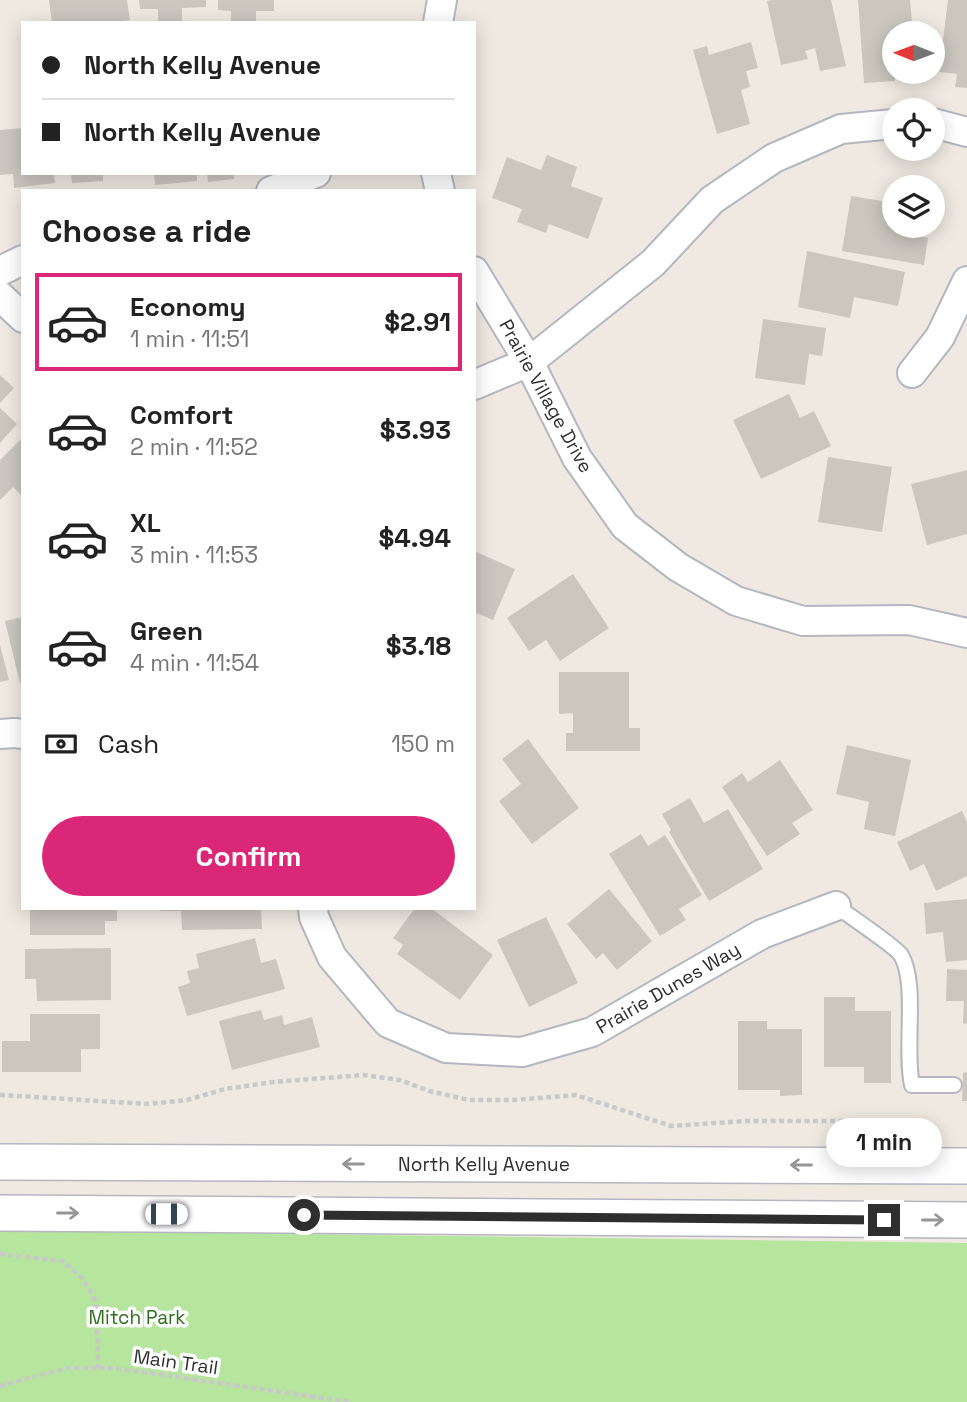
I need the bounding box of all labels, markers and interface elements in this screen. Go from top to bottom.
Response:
north arrow [882,21,945,84]
map controls [882,21,945,238]
text: North Kelly Avenue [84,48,321,82]
button: locate [882,98,945,161]
text: North Kelly Avenue [84,115,321,149]
button: layers [882,175,945,238]
text: Choose a ride [42,211,252,251]
text: Economy [130,290,246,324]
icon: car [46,291,109,354]
text: $2.91 [384,305,451,339]
street label: Prairie Village Drive [493,315,599,477]
text: 1 min · 11:51 [130,324,249,354]
text: Comfort [130,398,233,432]
icon: car [46,399,109,462]
text: $3.93 [380,413,451,447]
text: 2 min · 11:52 [130,432,258,462]
text: XL [130,506,161,540]
icon: car [46,507,109,570]
text: $4.94 [378,521,451,555]
text: 3 min · 11:53 [130,540,258,570]
text: Green [130,614,203,648]
icon: car [46,615,109,678]
text: $3.18 [386,629,451,663]
text: 4 min · 11:54 [130,648,259,678]
icon: cash [42,725,80,763]
text: Cash [98,727,159,761]
text: 150 m [391,729,455,759]
button: Confirm [42,816,455,896]
street label: Prairie Dunes Way [591,937,745,1039]
callout: 1 min [826,1118,942,1168]
text: 1 min [856,1127,912,1157]
street label: North Kelly Avenue [398,1152,570,1177]
one-way arrow [342,1157,365,1171]
one-way arrow [790,1158,813,1172]
route start [288,1199,320,1231]
car [146,1204,188,1225]
route end [868,1204,900,1236]
one-way arrow [56,1207,79,1220]
one-way arrow [921,1213,944,1227]
park label: Mitch Park [89,1305,185,1330]
street label: Main Trail [132,1344,220,1380]

